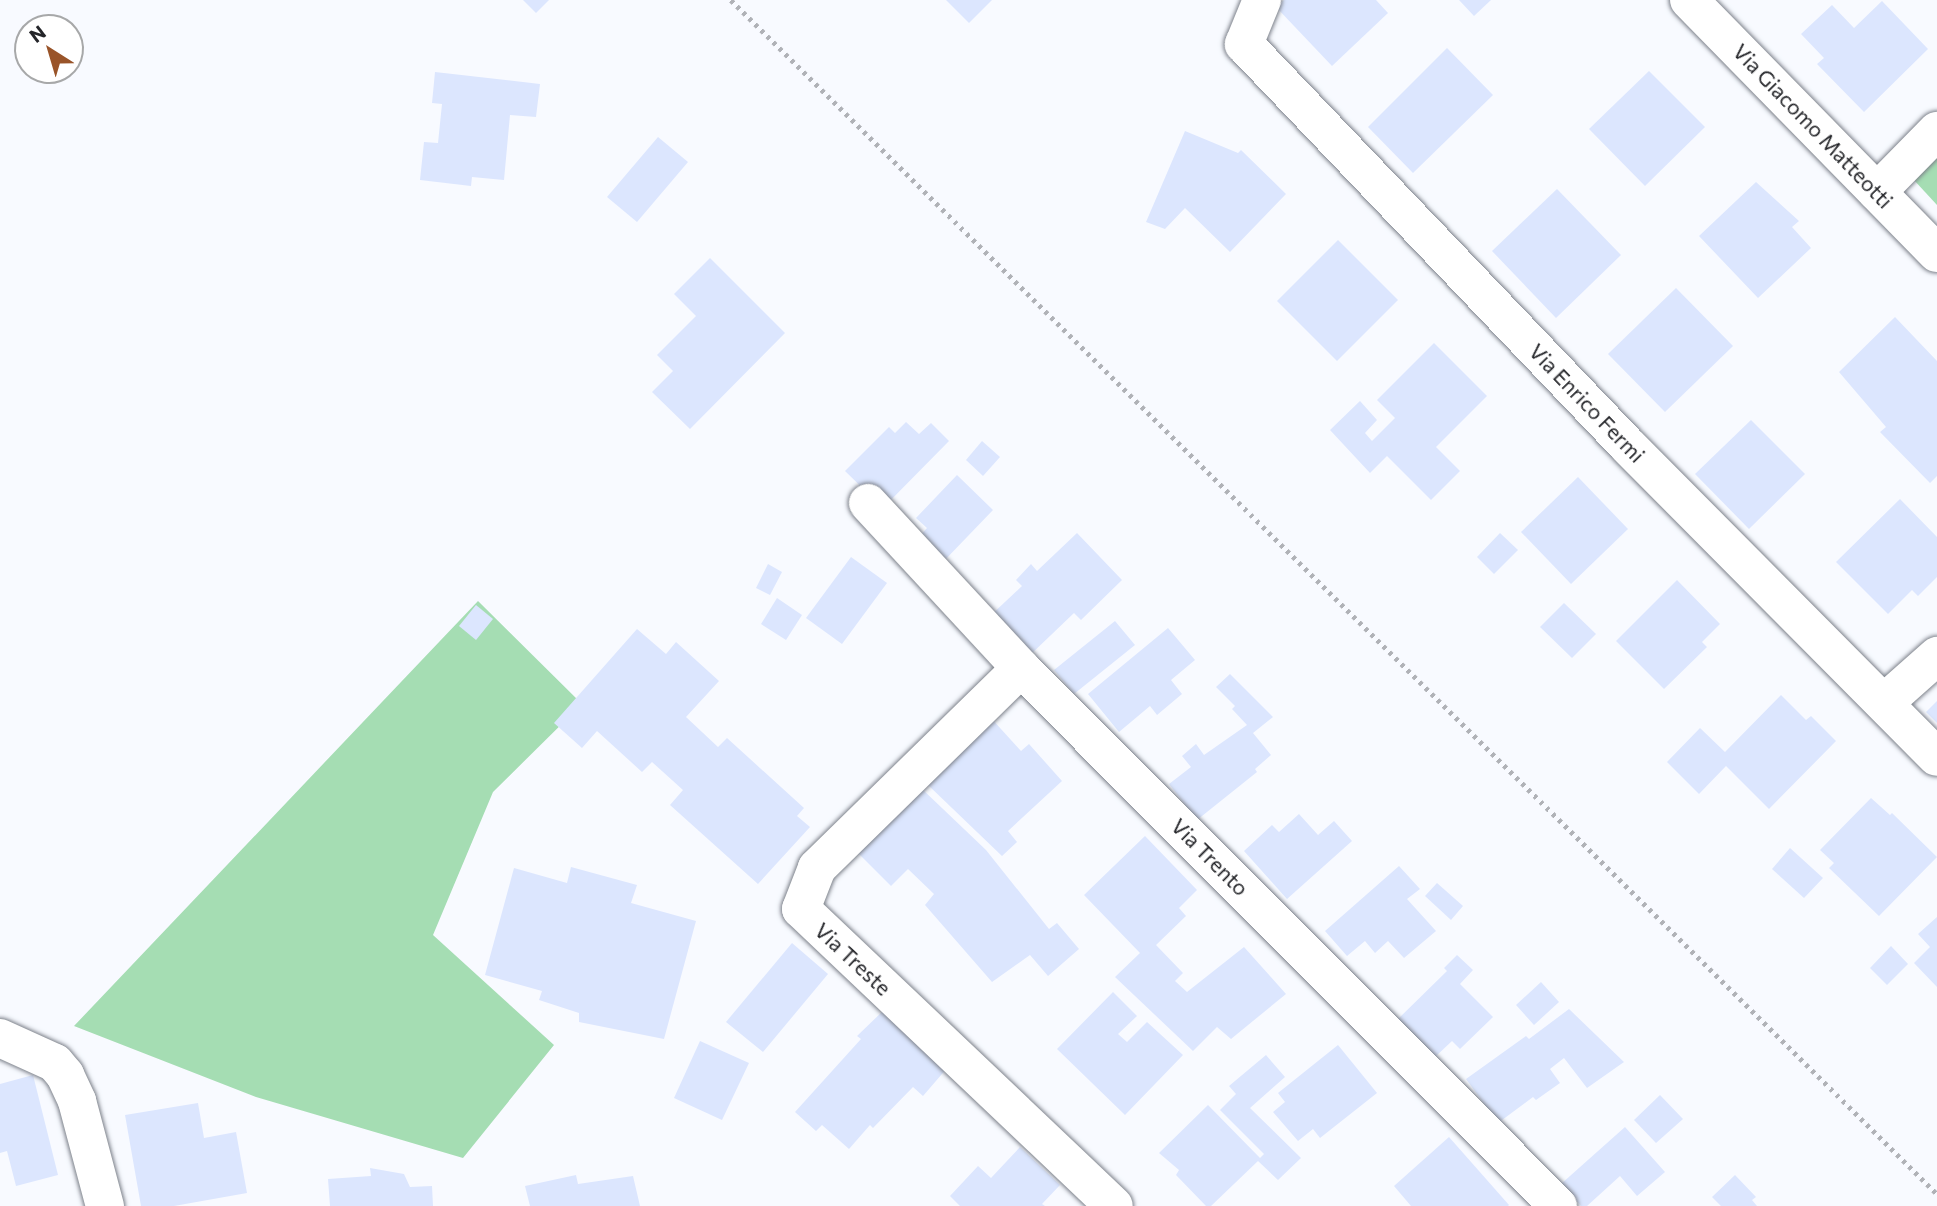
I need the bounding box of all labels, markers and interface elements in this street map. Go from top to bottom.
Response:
north arrow [14,14,84,84]
text: N [25,20,50,47]
street label: Via Giacomo Matteotti [1728,39,1898,213]
street label: Via Enrico Fermi [1524,339,1650,467]
street label: Via Trento [1166,813,1254,901]
street label: Via Treste [810,918,896,1000]

